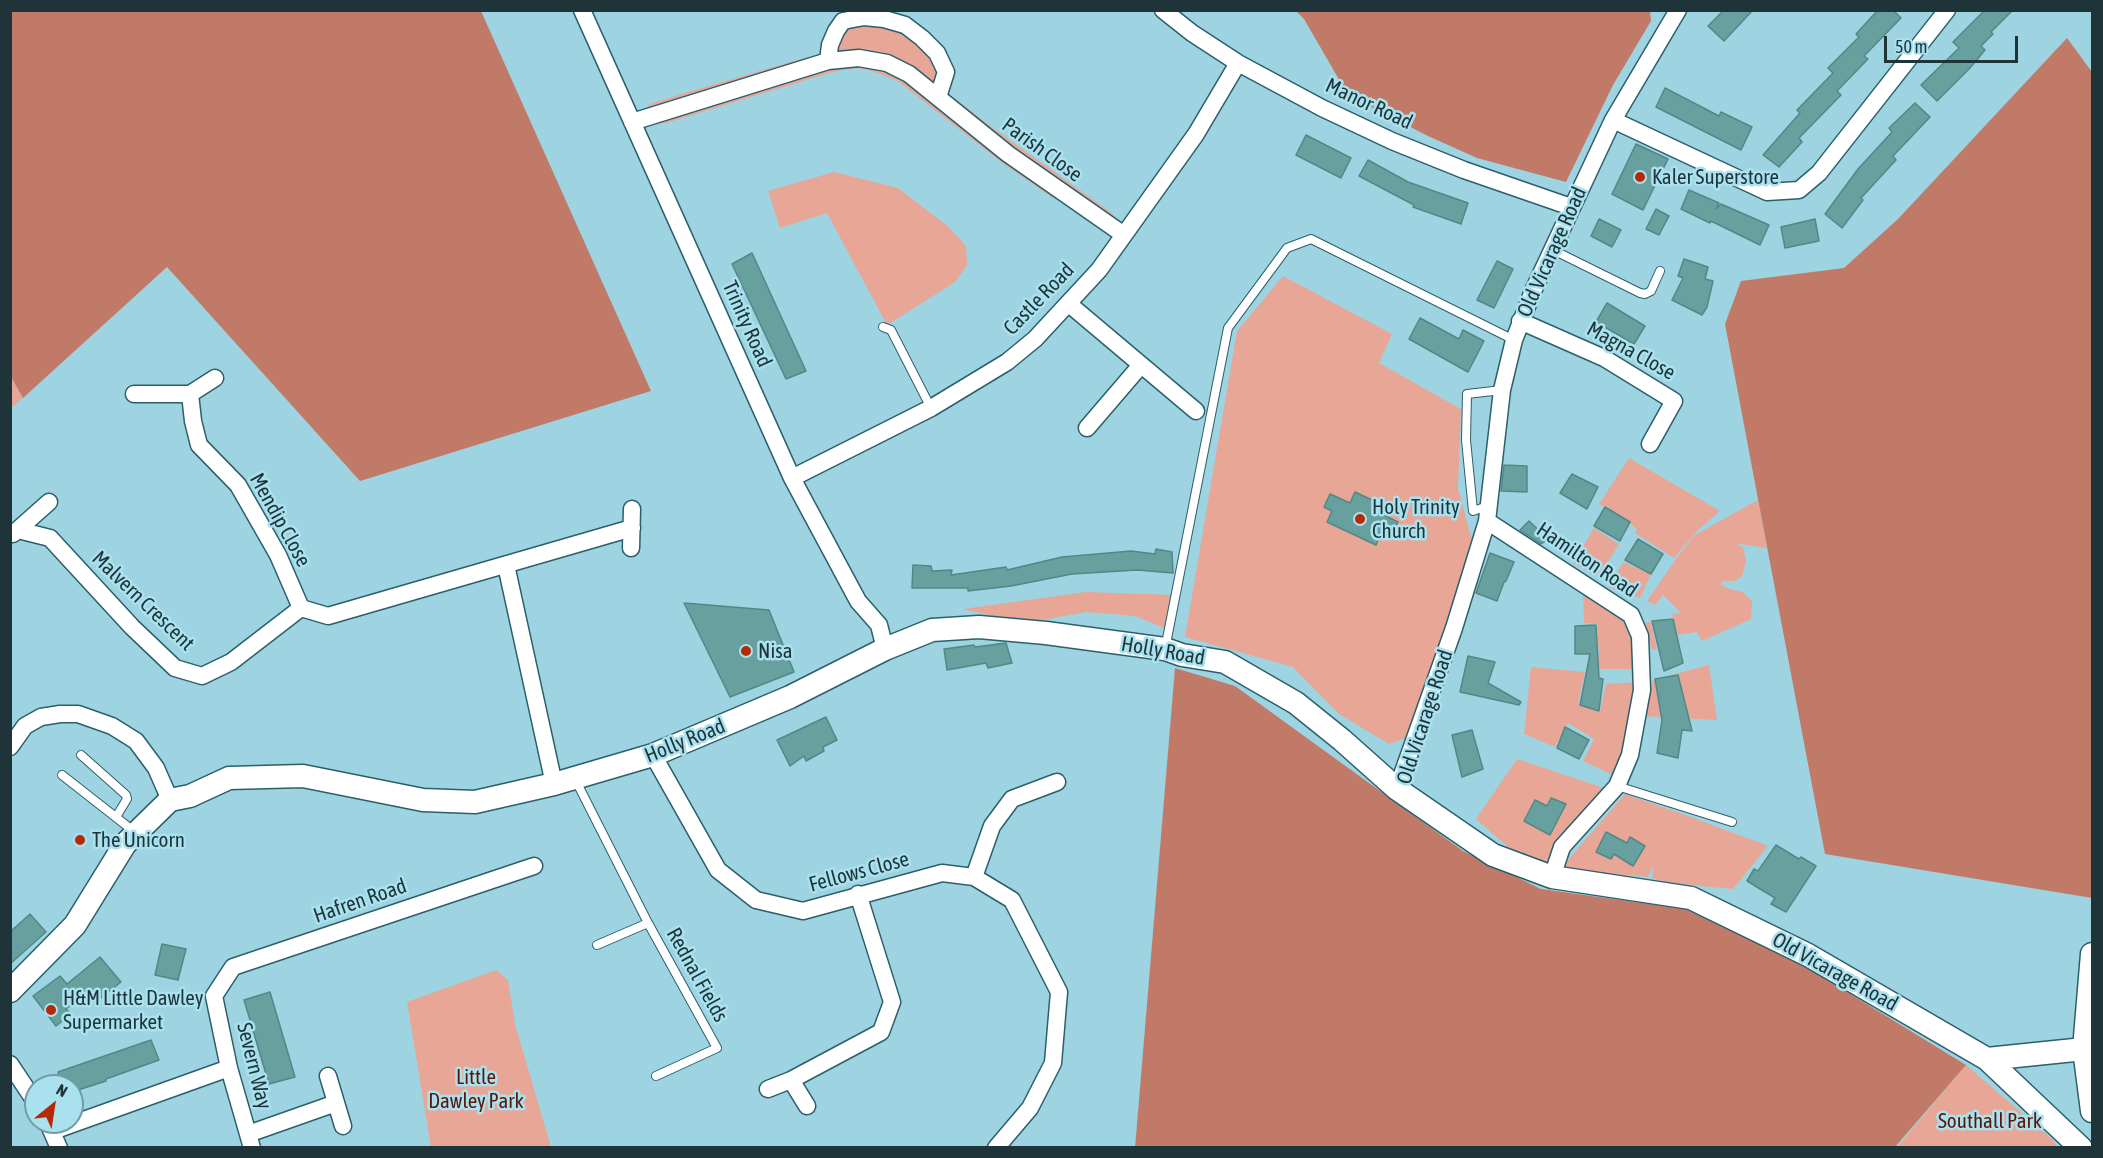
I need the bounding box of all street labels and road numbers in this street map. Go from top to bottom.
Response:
street label: Manor Road [1322,73,1416,135]
street label: Parish Close [997,113,1087,187]
street label: Old Vicarage Road [1512,183,1592,321]
street label: Castle Road [998,258,1080,340]
street label: Trinity Road [717,277,777,371]
street label: Magna Close [1582,316,1680,386]
street label: Mendip Close [244,469,316,571]
street label: Hamilton Road [1532,517,1642,603]
street label: Malvern Crescent [87,546,199,656]
street label: Holly Road [1119,631,1207,671]
street label: Old Vicarage Road [1391,647,1459,787]
street label: Holly Road [641,713,729,769]
street label: Fellows Close [806,847,912,897]
street label: Hafren Road [310,873,410,929]
street label: Rednal Fields [661,923,733,1027]
street label: Old Vicarage Road [1768,927,1902,1017]
street label: Severn Way [231,1020,277,1112]

